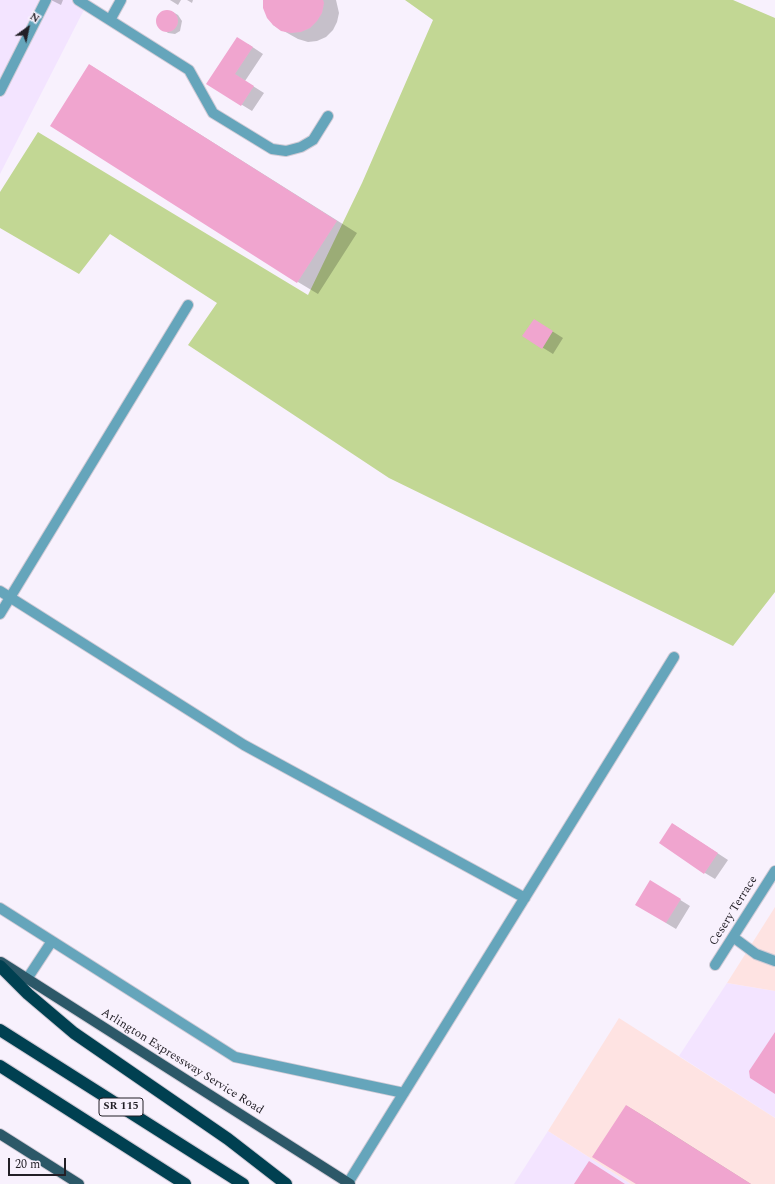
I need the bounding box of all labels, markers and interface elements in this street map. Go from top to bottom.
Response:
north arrow [8,8,48,48]
text: N [26,8,43,27]
street label: Cesery Terrace [707,874,761,948]
street label: Arlington Expressway Service Road [98,1006,266,1118]
road number: SR 115 [99,1098,143,1116]
scale bar [10,1150,68,1176]
text: 20 m [15,1155,40,1174]

